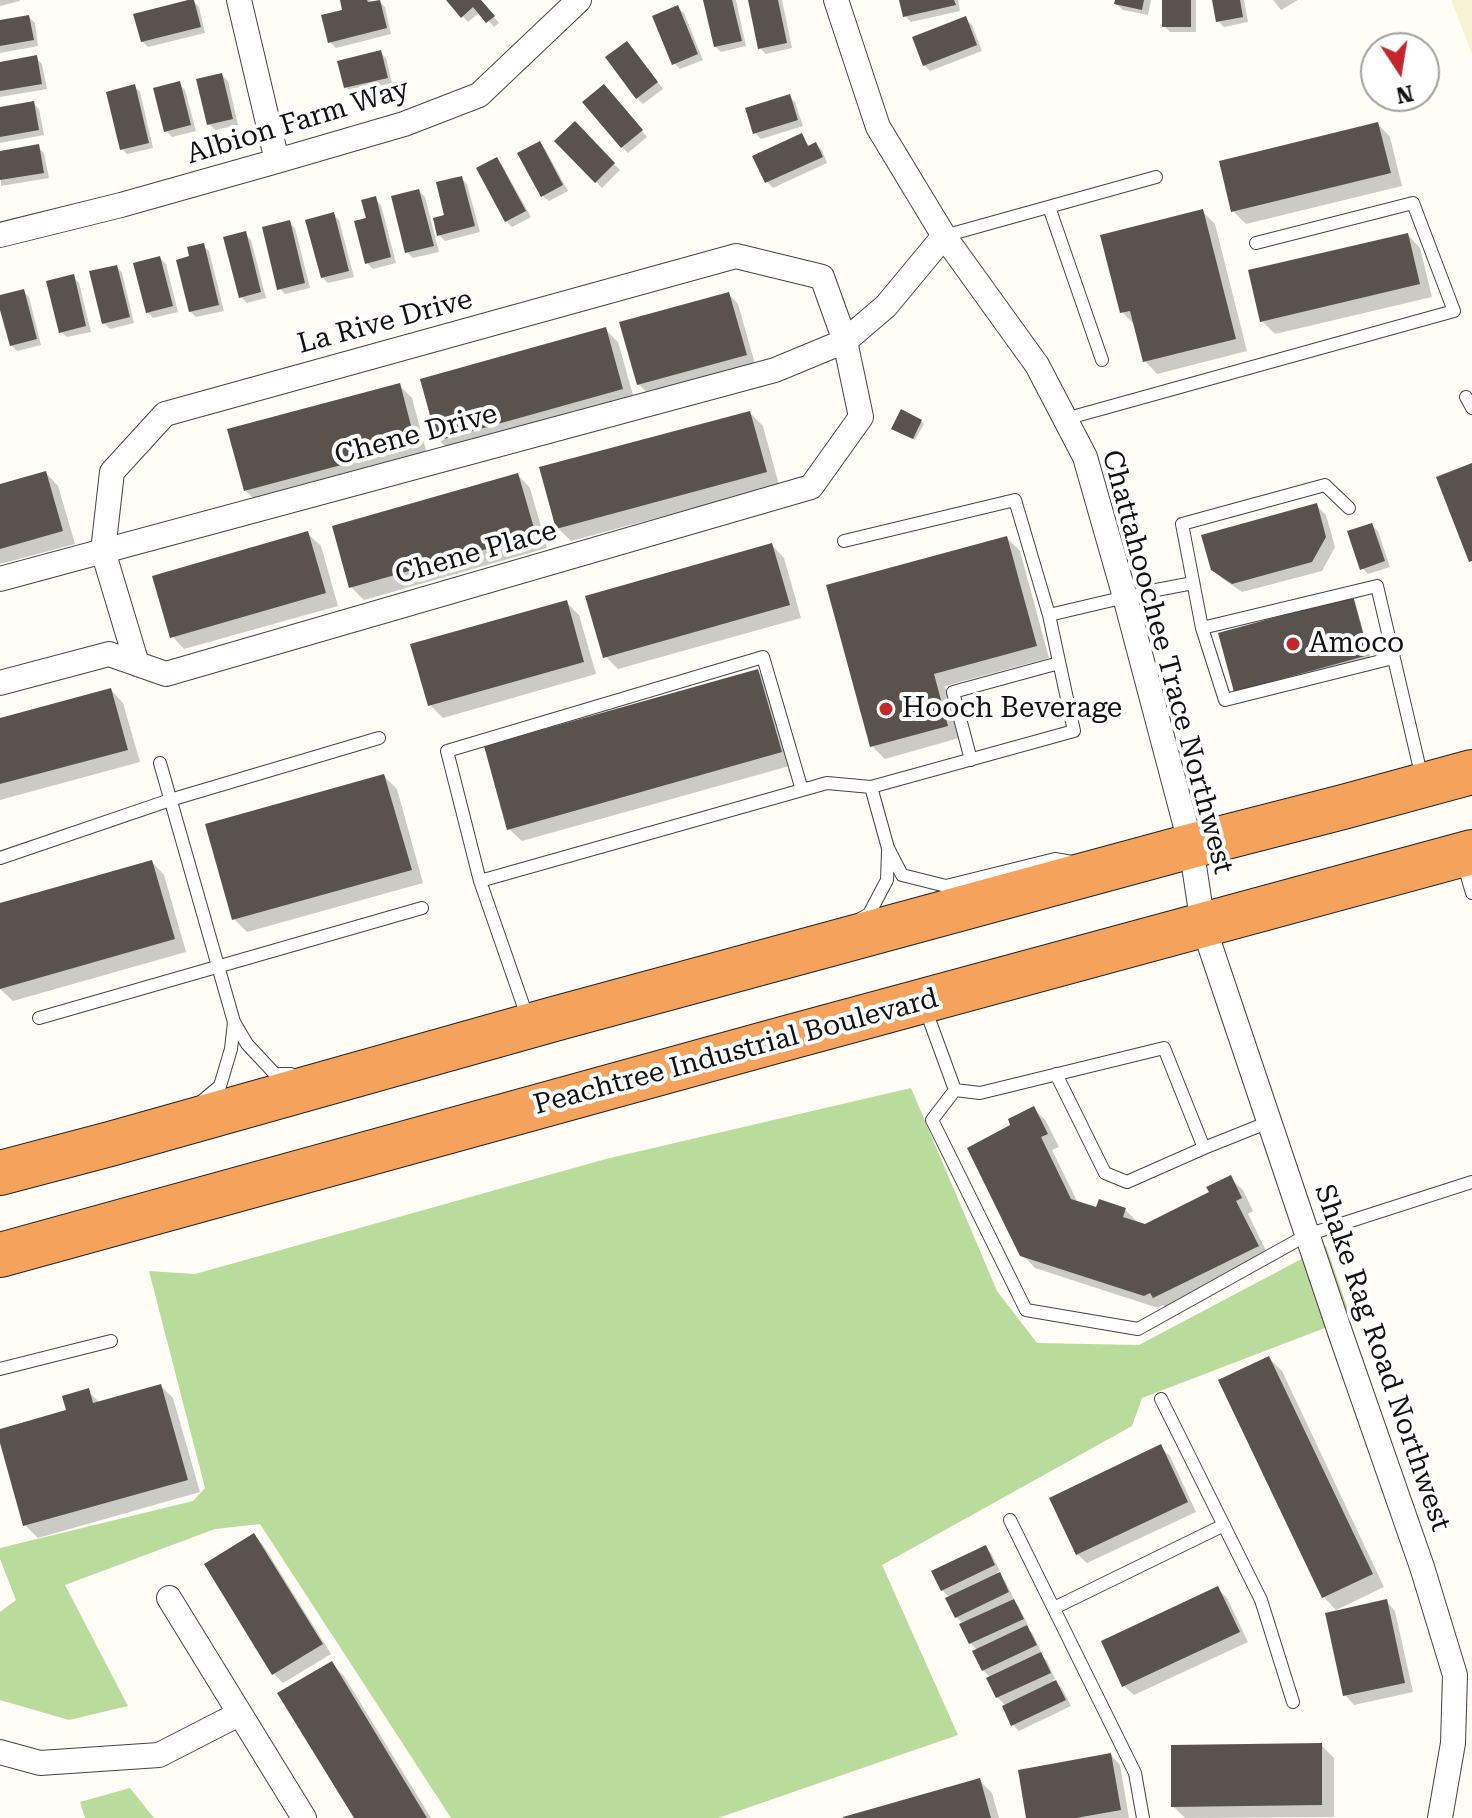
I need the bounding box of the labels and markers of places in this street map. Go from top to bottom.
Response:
place label: Amoco [1309,627,1404,661]
marker: Amoco [1284,635,1302,653]
place label: Hooch Beverage [902,692,1122,726]
marker: Hooch Beverage [877,700,895,718]

